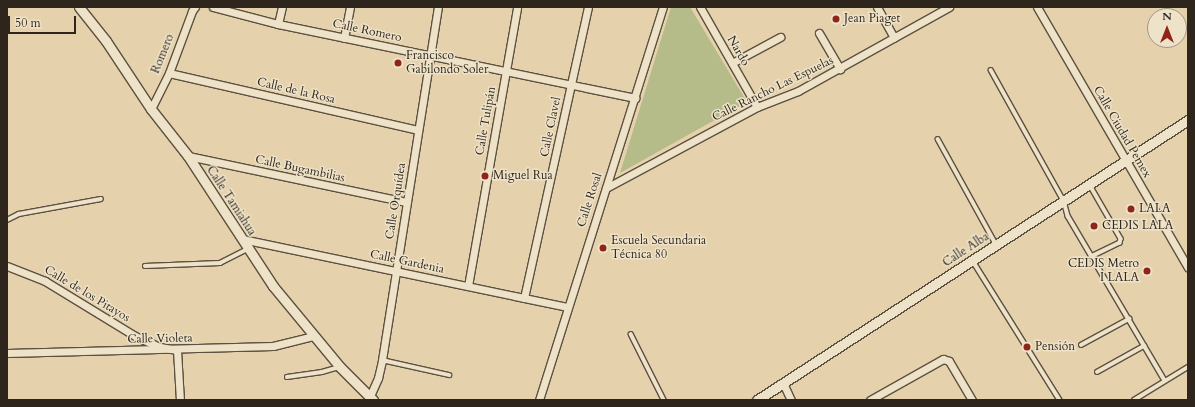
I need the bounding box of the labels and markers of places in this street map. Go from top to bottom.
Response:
place label: Jean Piaget [844,12,900,26]
marker: Jean Piaget [831,14,841,24]
place label: Francisco Gabilondo Soler [406,49,488,77]
marker: Francisco Gabilondo Soler [393,58,403,68]
place label: Miguel Rua [493,169,553,183]
marker: Miguel Rua [480,171,490,181]
place label: LALA [1139,202,1171,216]
marker: LALA [1126,204,1136,214]
place label: CEDIS LALA [1102,219,1173,233]
marker: CEDIS LALA [1089,221,1099,231]
place label: Escuela Secundaria Técnica 80 [611,234,706,262]
marker: Escuela Secundaria Técnica 80 [598,243,608,253]
place label: CEDIS Metro I LALA [1068,257,1139,285]
marker: CEDIS Metro I LALA [1142,266,1152,276]
place label: Pensión [1035,340,1075,354]
marker: Pensión [1022,342,1032,352]

